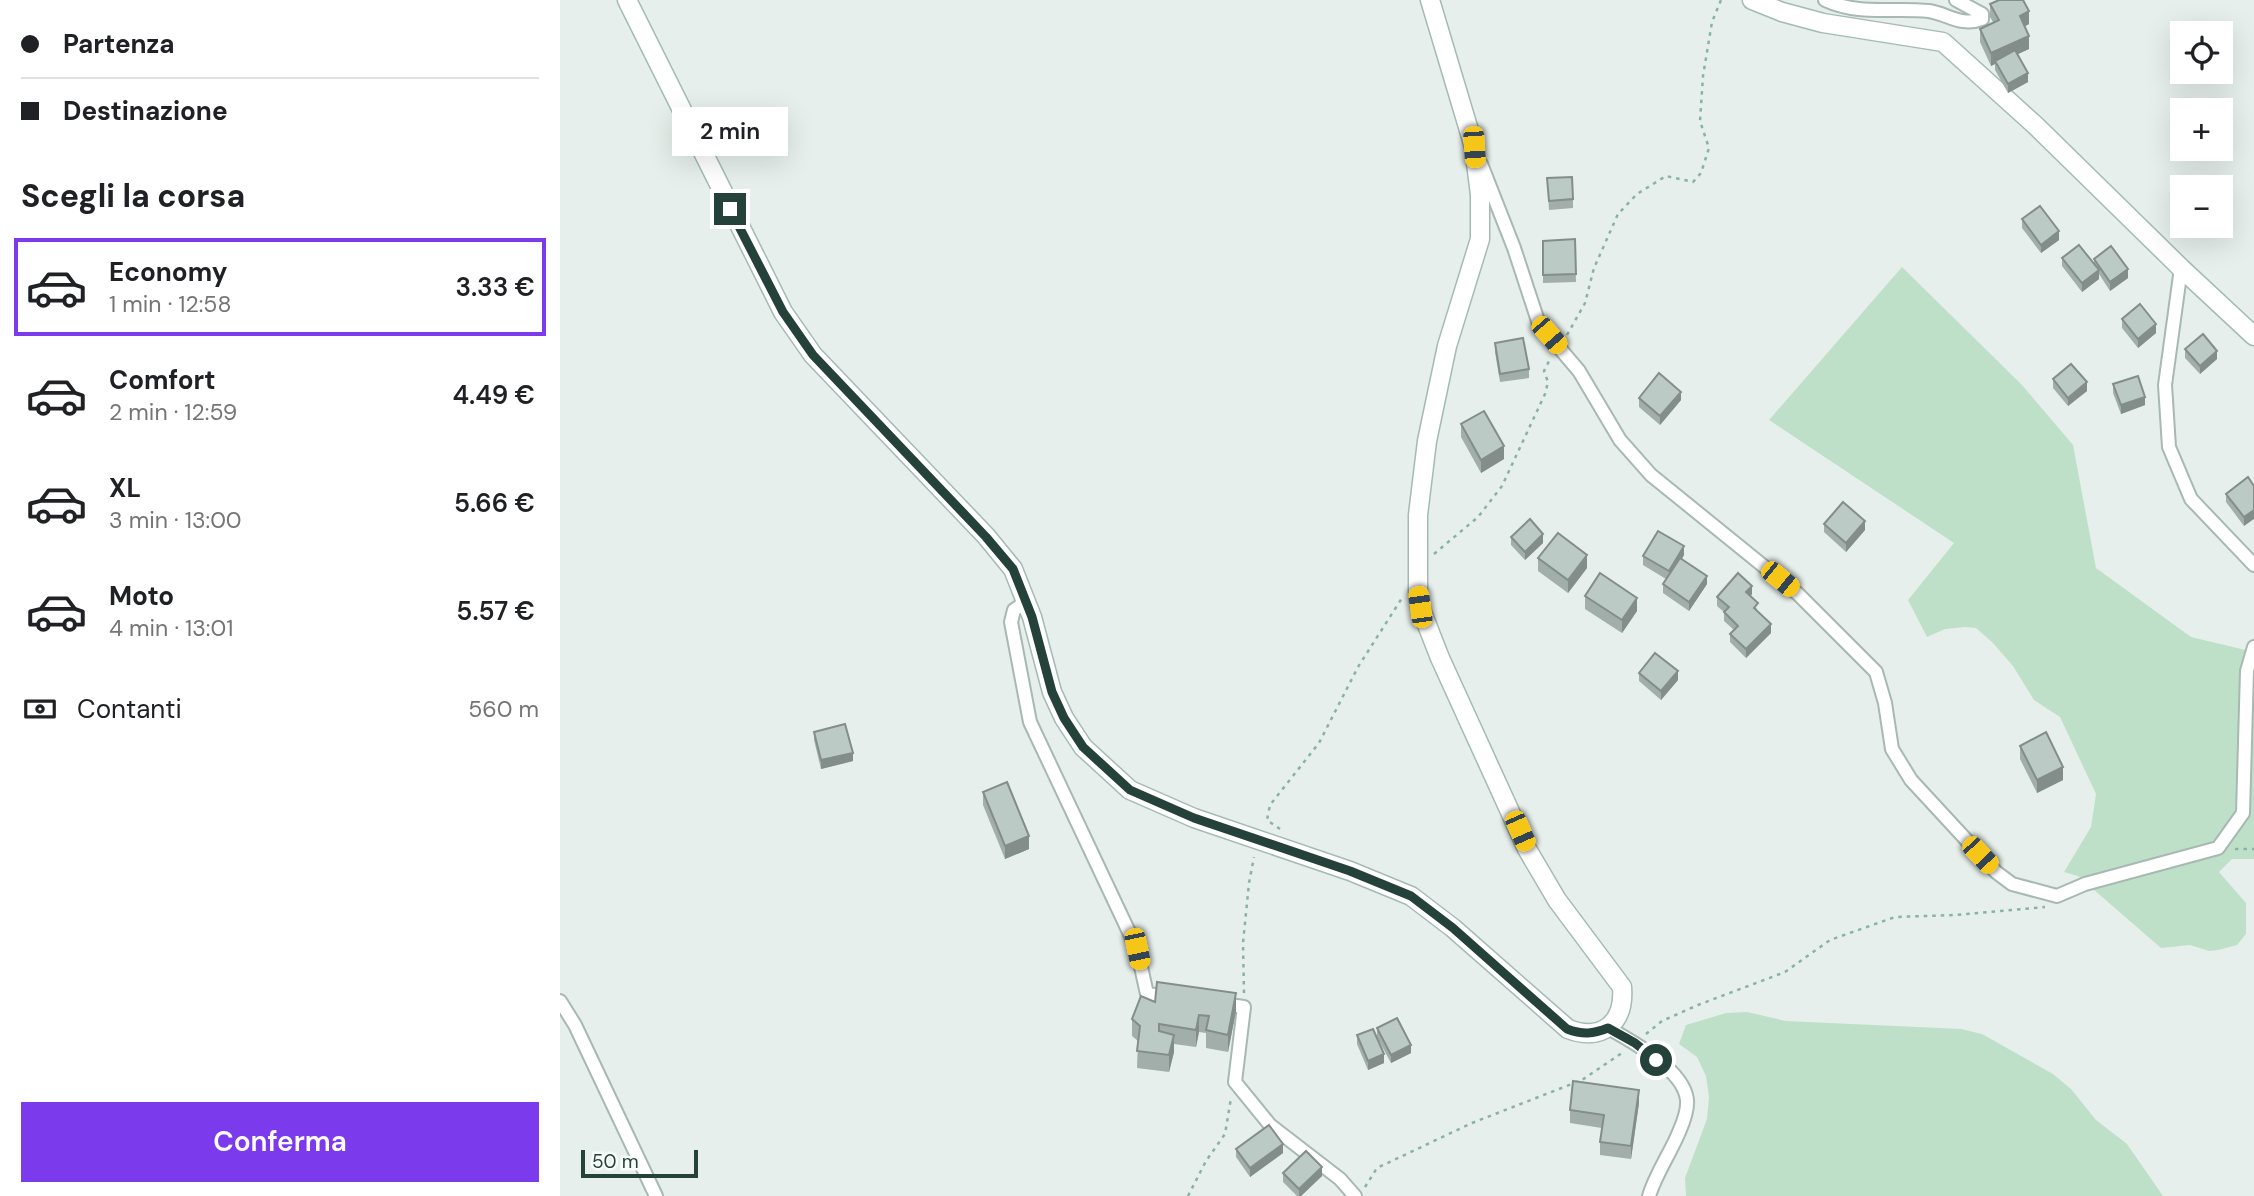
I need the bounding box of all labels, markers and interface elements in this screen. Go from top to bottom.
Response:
map controls [2170,21,2233,238]
button: locate [2170,21,2233,84]
text: Partenza [63,27,175,61]
text: Destinazione [63,94,228,128]
button: + [2170,98,2233,161]
callout: 2 min [672,108,788,156]
text: 2 min [700,116,760,146]
car [1463,125,1486,169]
text: Scegli la corsa [21,175,245,217]
button: − [2170,175,2233,238]
route end [714,193,746,225]
text: Economy [109,255,227,289]
icon: car [25,256,88,319]
text: 3.33 € [455,270,535,304]
text: 1 min · 12:58 [109,289,231,319]
car [1528,312,1571,358]
text: Comfort [109,363,215,397]
icon: car [25,364,88,427]
text: 4.49 € [453,378,535,412]
text: 2 min · 12:59 [109,397,237,427]
text: XL [109,471,141,505]
icon: car [25,472,88,535]
text: 5.66 € [454,486,535,520]
text: 3 min · 13:00 [109,505,242,535]
car [1758,558,1803,600]
text: Moto [109,579,174,613]
icon: car [25,580,88,643]
car [1407,585,1434,629]
text: 5.57 € [456,594,535,628]
text: 4 min · 13:01 [109,613,233,643]
icon: cash [21,690,59,728]
text: Contanti [77,692,182,726]
text: 560 m [468,694,539,724]
car [1502,808,1539,854]
car [1958,832,2003,878]
car [1123,926,1152,972]
route start [1640,1044,1672,1076]
button: Conferma [21,1102,539,1182]
scale bar [581,1147,698,1179]
text: 50 m [592,1149,639,1174]

